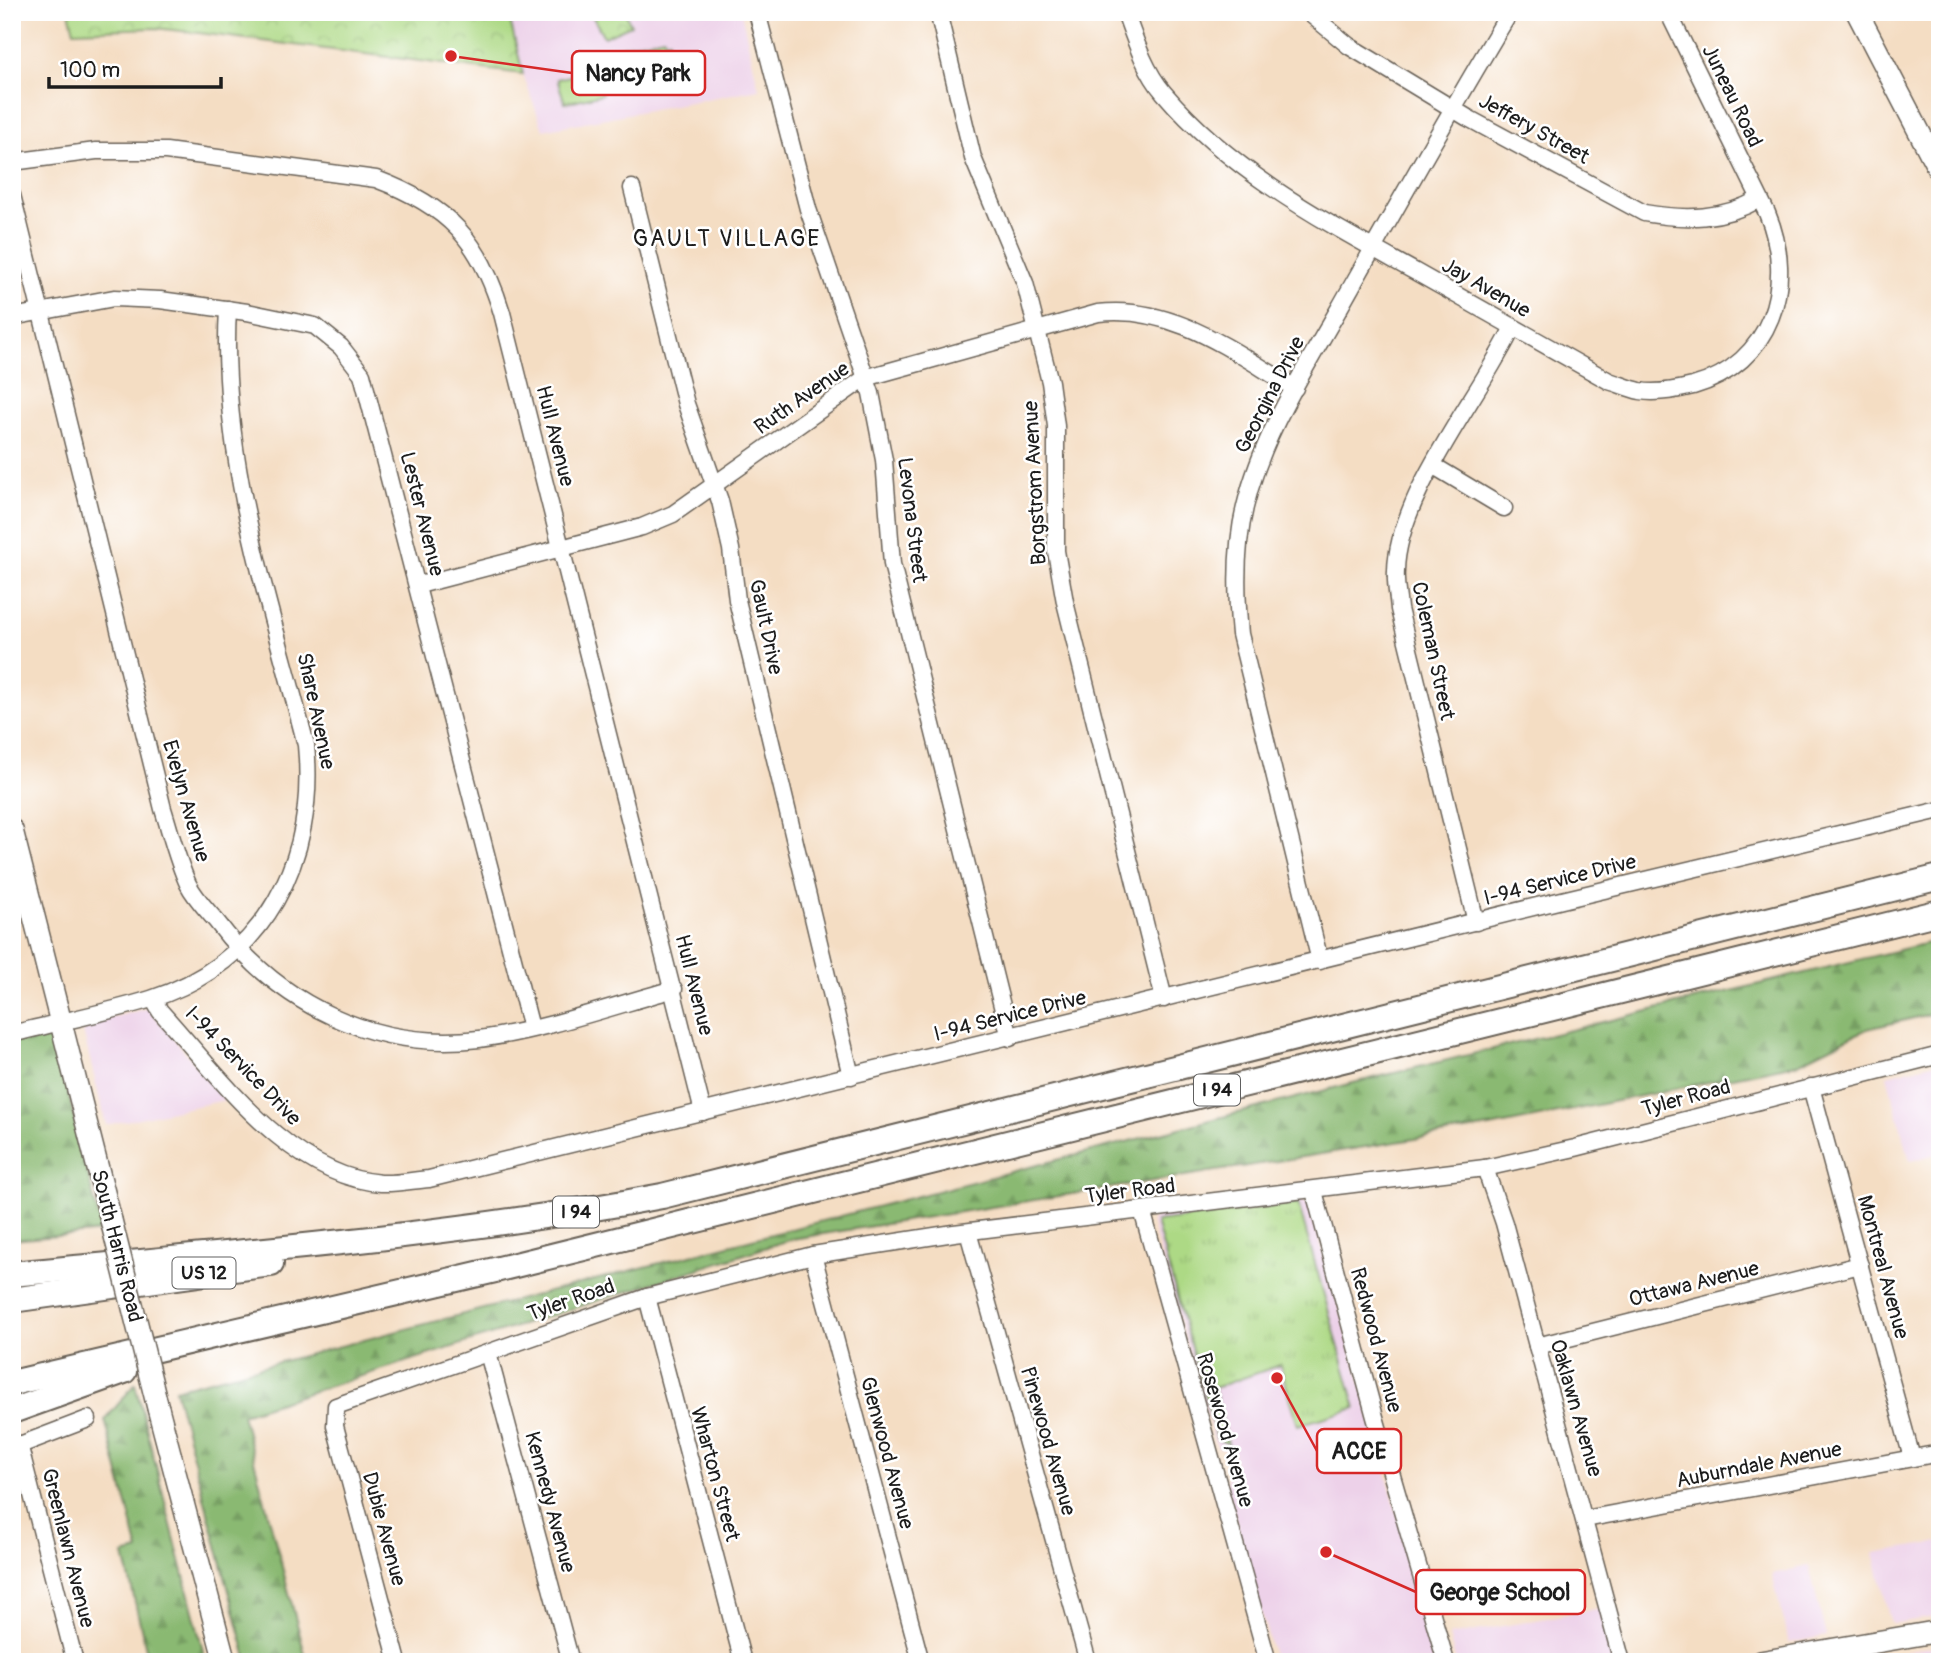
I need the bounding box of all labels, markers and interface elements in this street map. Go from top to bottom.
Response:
street label: Juneau Road [1696,40,1768,152]
scale bar [49,46,220,90]
callout: Nancy Park [572,51,705,95]
text: 100 m [60,57,120,84]
text: Nancy Park [585,59,691,88]
street label: Jeffery Street [1474,88,1595,171]
district label: GAULT VILLAGE [633,224,821,253]
street label: Jay Avenue [1437,252,1536,324]
street label: Georgina Drive [1229,331,1311,458]
street label: Ruth Avenue [749,355,855,441]
street label: Hull Avenue [529,383,581,490]
street label: Borgstrom Avenue [1017,399,1053,566]
street label: Lester Avenue [394,449,451,580]
street label: Levona Street [891,456,933,585]
street label: Gault Drive [743,577,789,678]
street label: Coleman Street [1405,579,1461,723]
street label: Share Avenue [290,650,342,772]
street label: Evelyn Avenue [156,737,216,866]
street label: I-94 Service Drive [1481,848,1640,912]
street label: Hull Avenue [668,932,720,1039]
street label: I-94 Service Drive [931,984,1090,1048]
street label: I-94 Service Drive [179,1000,307,1132]
street label: Tyler Road [1639,1073,1733,1123]
road number: I 94 [1194,1074,1240,1106]
street label: South Harris Road [85,1167,149,1325]
street label: Tyler Road [1083,1172,1177,1210]
street label: Montreal Avenue [1851,1192,1915,1342]
road number: I 94 [553,1196,599,1228]
street label: Ottawa Avenue [1626,1255,1762,1313]
road number: US 12 [172,1258,235,1288]
street label: Redwood Avenue [1344,1265,1408,1416]
street label: Tyler Road [524,1272,618,1328]
street label: Oaklawn Avenue [1543,1336,1609,1480]
street label: Rosewood Avenue [1190,1350,1260,1511]
street label: Pinewood Avenue [1014,1363,1082,1519]
street label: Glenwood Avenue [854,1374,920,1533]
street label: Wharton Street [684,1404,746,1545]
street label: Kennedy Avenue [518,1428,582,1576]
callout: ACCE [1317,1429,1401,1473]
street label: Auburndale Avenue [1674,1436,1845,1494]
text: ACCE [1331,1437,1387,1466]
street label: Greenlawn Avenue [35,1466,101,1631]
street label: Dubie Avenue [356,1469,412,1590]
callout: George School [1416,1570,1585,1614]
text: George School [1429,1578,1571,1607]

